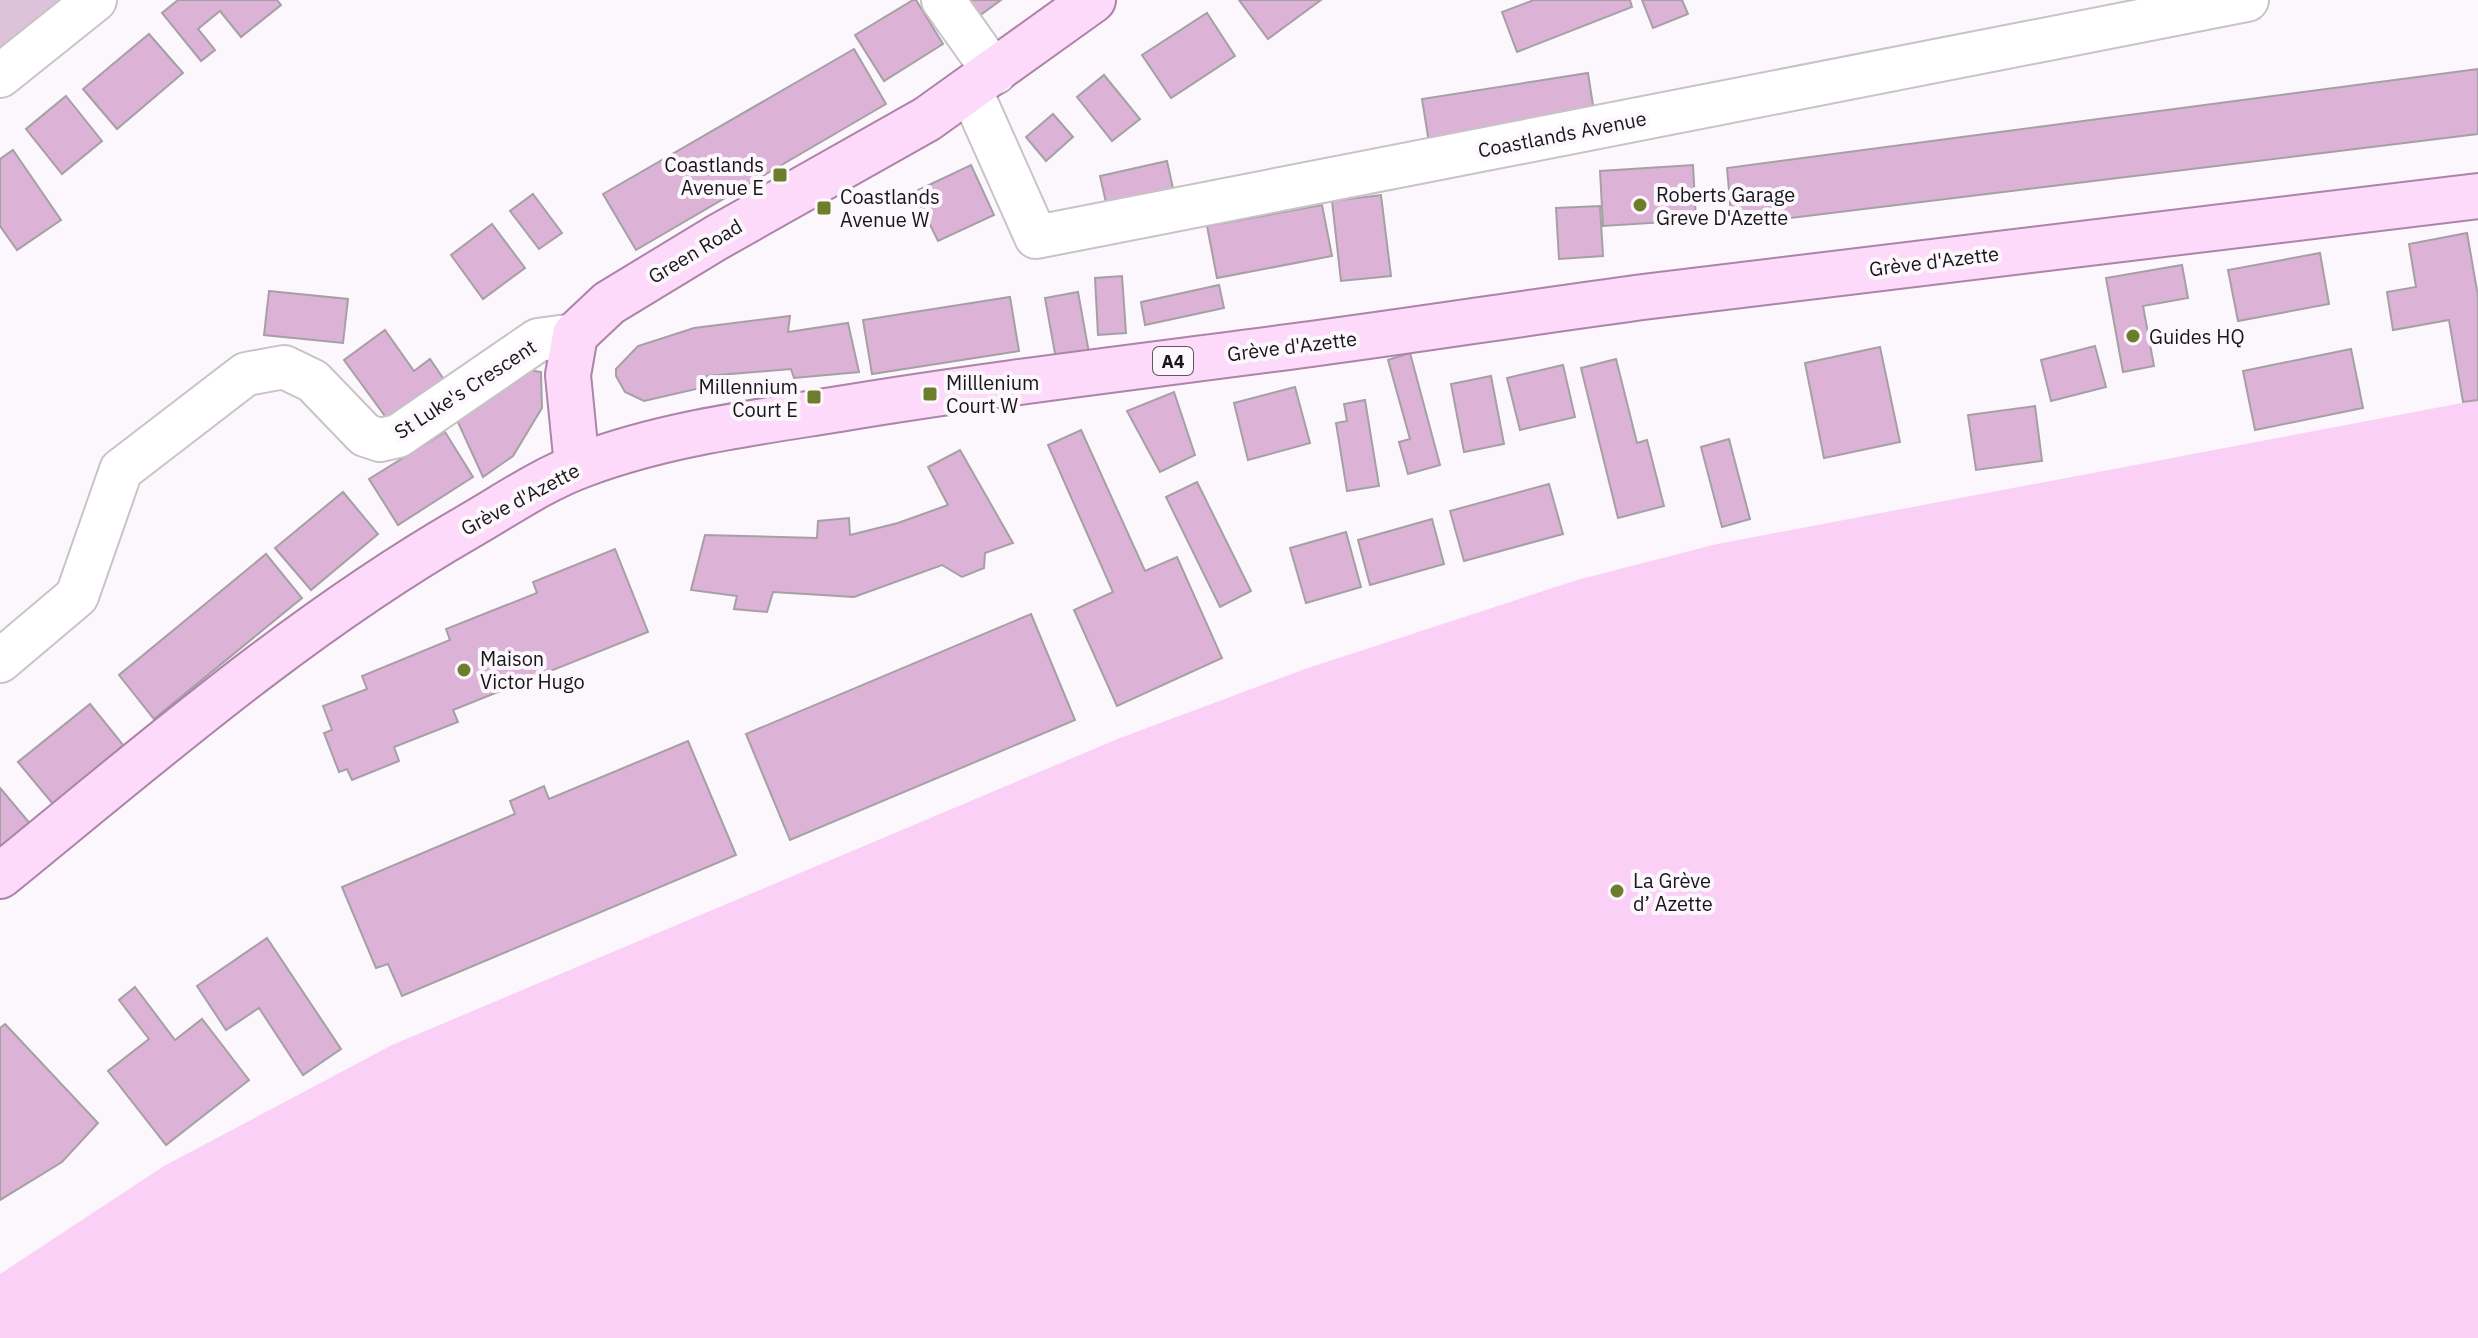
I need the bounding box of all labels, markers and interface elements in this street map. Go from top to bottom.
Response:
street label: Coastlands Avenue [1475,104,1649,164]
place label: Coastlands Avenue E [664,151,764,201]
marker: Coastlands Avenue E [771,166,789,184]
place label: Roberts Garage Greve D'Azette [1656,181,1795,231]
place label: Coastlands Avenue W [840,183,940,233]
marker: Roberts Garage Greve D'Azette [1631,196,1649,214]
marker: Coastlands Avenue W [815,199,833,217]
street label: Green Road [643,212,747,290]
street label: Grève d'Azette [1868,240,2000,282]
place label: Guides HQ [2149,323,2245,350]
street label: Grève d'Azette [1226,325,1358,367]
marker: Guides HQ [2124,327,2142,345]
street label: St Luke's Crescent [389,333,541,445]
road number: A4 [1153,347,1193,375]
place label: Milllenium Court W [946,369,1040,419]
place label: Millennium Court E [698,373,798,423]
marker: Milllenium Court W [921,385,939,403]
marker: Millennium Court E [805,388,823,406]
street label: Grève d'Azette [456,456,584,542]
place label: Maison Victor Hugo [480,645,585,695]
marker: Maison Victor Hugo [455,661,473,679]
place label: La Grève d’ Azette [1633,867,1713,917]
marker: La Grève d’ Azette [1608,882,1626,900]

